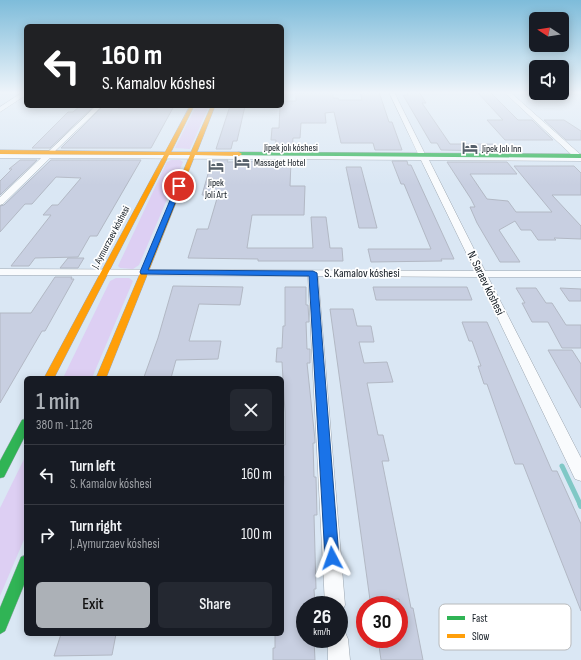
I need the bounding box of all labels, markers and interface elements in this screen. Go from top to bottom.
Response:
north arrow [529,12,569,52]
map controls [529,12,569,100]
text: 160 m [102,39,162,72]
icon: left [36,40,88,92]
button: sound [529,60,569,100]
text: S. Kamalov kóshesi [102,73,215,94]
hotel icon: Jipek Jolı Inn [461,139,479,157]
street label: Jipek jolı kóshesi [263,142,318,154]
place label: Jipek Jolı Inn [481,143,522,155]
hotel icon: Massaget Hotel [233,153,251,171]
hotel icon: Jipek Joli Art [207,157,225,175]
place label: Massaget Hotel [254,157,305,169]
pin [162,169,196,203]
icon: arrive [168,175,190,197]
place label: Jipek Joli Art [204,177,227,201]
street label: J. Aymurzaev kóshesi [89,204,132,272]
street label: N. Saraev kóshesi [464,249,508,318]
street label: S. Kamalov kóshesi [324,266,400,281]
text: 1 min [36,387,80,416]
button: close [230,389,272,431]
text: 380 m · 11:26 [36,417,93,433]
text: Turn left [70,457,115,476]
icon: left [36,464,58,486]
text: 160 m [241,465,272,484]
text: S. Kamalov kóshesi [70,476,152,492]
text: Turn right [70,517,122,536]
icon: right [36,524,58,546]
text: 100 m [241,525,272,544]
text: J. Aymurzaev kóshesi [70,536,160,552]
position arrow [311,537,353,579]
button: Exit [36,582,150,628]
button: Share [158,582,272,628]
speed limit sign: 30 [356,596,408,648]
legend [439,604,571,650]
text: 26 [313,605,331,629]
text: Fast [472,612,488,625]
text: km/h [313,626,331,638]
text: Slow [472,630,489,643]

